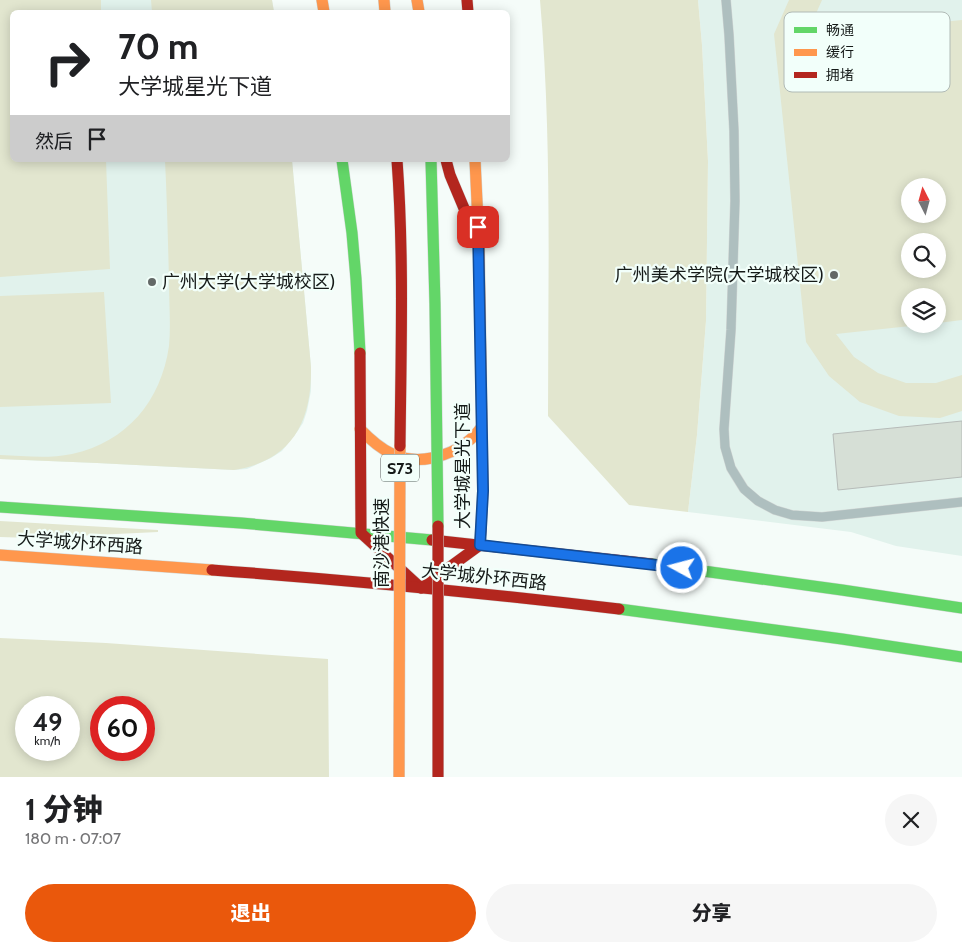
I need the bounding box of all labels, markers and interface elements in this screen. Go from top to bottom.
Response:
legend [784,12,950,92]
text: 畅通 [826,21,854,39]
text: 70 m [118,25,199,68]
icon: right [35,30,100,95]
text: 缓行 [826,43,854,61]
text: 拥堵 [826,66,854,84]
text: 大学城星光下道 [118,73,272,100]
icon: arrive [83,125,111,153]
text: 然后 [35,130,73,153]
north arrow [901,178,946,222]
map controls [901,178,946,333]
pin [457,206,499,248]
icon: arrive [464,213,492,241]
button: search [901,233,946,278]
place label: 广州美术学院(大学城校区) [615,264,824,286]
marker: 广州美术学院(大学城校区) [828,269,840,281]
place label: 广州大学(大学城校区) [162,271,335,293]
marker: 广州大学(大学城校区) [146,276,158,288]
button: layers [901,288,946,333]
street label: 大学城星光下道 [452,403,474,529]
road number: S73 [381,454,419,482]
street label: 南沙港快速 [371,498,393,588]
street label: 大学城外环西路 [16,528,144,558]
position arrow [655,541,707,593]
street label: 大学城外环西路 [420,559,548,595]
speed limit sign: 60 [90,696,155,761]
text: 49 [33,707,62,737]
text: km/h [34,733,61,748]
text: 1 分钟 [25,791,103,828]
button: close [885,794,937,846]
text: 180 m · 07:07 [25,829,121,848]
button: 退出 [25,884,476,942]
button: 分享 [486,884,937,942]

